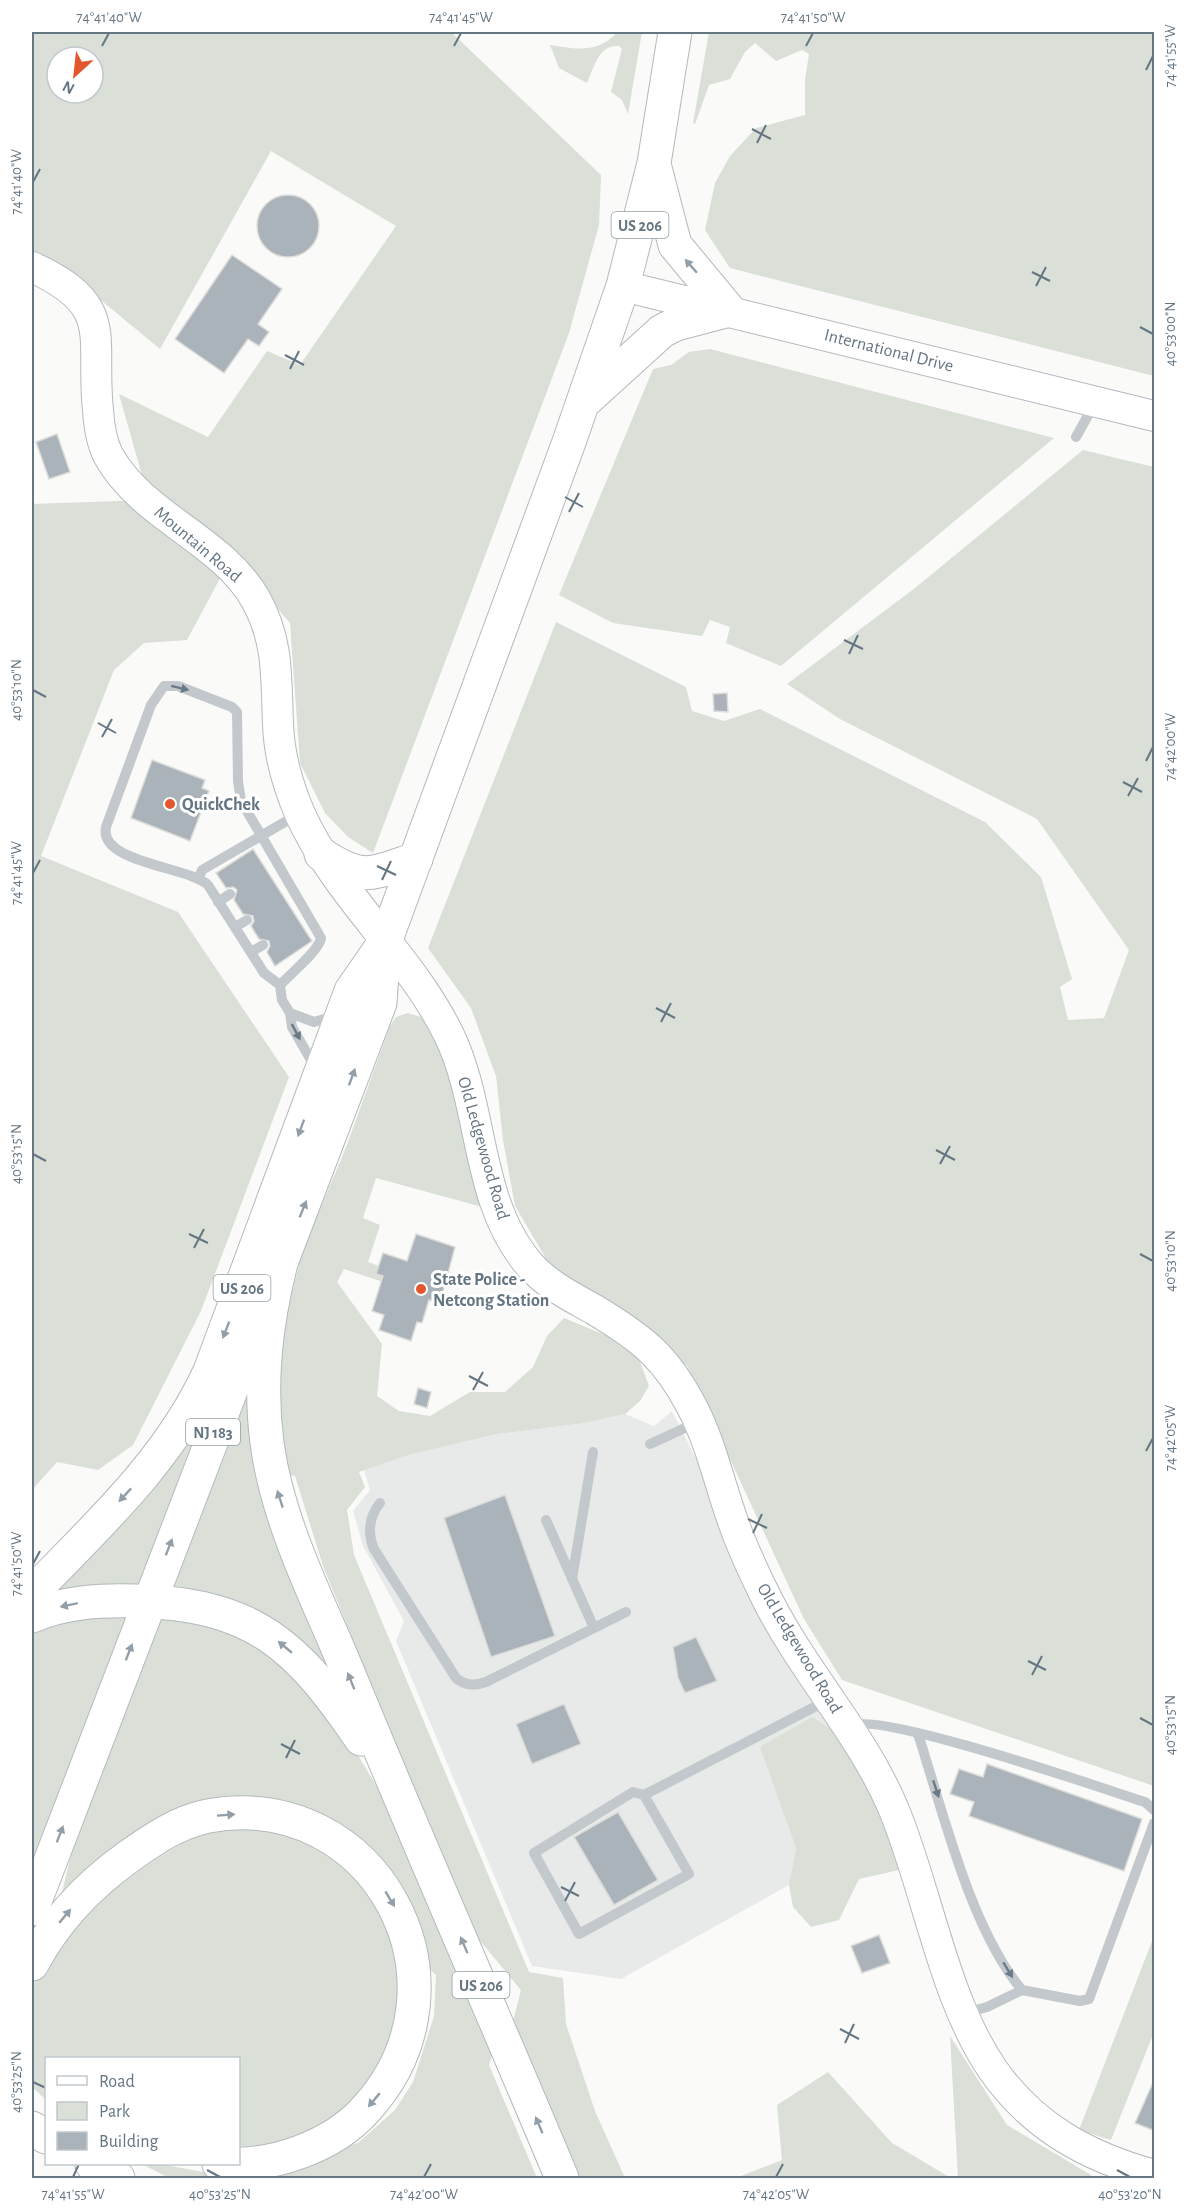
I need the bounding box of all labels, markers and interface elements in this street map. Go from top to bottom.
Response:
text: 74°41'40"W [76,10,142,25]
text: 74°41'45"W [429,10,494,25]
text: 74°41'50"W [781,10,846,25]
text: 74°41'55"W [1163,24,1178,88]
north arrow [45,45,105,105]
text: N [60,78,77,97]
text: 74°41'40"W [9,149,24,215]
road number: US 206 [612,212,668,238]
one-way arrow [685,259,698,274]
text: 40°53'00"N [1163,302,1178,366]
street label: International Drive [822,326,955,376]
street label: Mountain Road [150,503,244,586]
text: 40°53'10"N [9,659,24,721]
one-way arrow [171,683,189,693]
text: 74°42'00"W [1163,712,1178,781]
place label: QuickChek [182,796,260,814]
marker: QuickChek [163,797,177,811]
text: 74°41'45"W [9,840,24,905]
one-way arrow [291,1024,301,1041]
one-way arrow [348,1068,358,1086]
street label: Old Ledgewood Road [454,1075,512,1222]
one-way arrow [296,1119,305,1137]
text: 40°53'15"N [9,1124,24,1184]
one-way arrow [299,1200,308,1218]
text: 40°53'10"N [1163,1230,1178,1292]
place label: State Police - Netcong Station [433,1271,549,1310]
road number: US 206 [214,1275,270,1301]
marker: State Police - Netcong Station [414,1282,428,1296]
one-way arrow [220,1321,230,1339]
text: 74°42'05"W [1163,1404,1178,1471]
road number: NJ 183 [186,1419,240,1445]
one-way arrow [119,1488,133,1502]
one-way arrow [275,1490,284,1508]
text: 74°41'50"W [9,1531,24,1596]
one-way arrow [165,1537,175,1555]
street label: Old Ledgewood Road [753,1581,845,1716]
one-way arrow [60,1600,79,1610]
one-way arrow [278,1641,293,1654]
one-way arrow [125,1643,135,1661]
one-way arrow [346,1671,356,1689]
text: 40°53'15"N [1163,1695,1178,1755]
one-way arrow [932,1780,941,1798]
one-way arrow [216,1810,235,1820]
one-way arrow [55,1825,65,1843]
one-way arrow [385,1891,396,1907]
one-way arrow [58,1909,71,1924]
one-way arrow [459,1935,469,1953]
one-way arrow [1002,1962,1013,1978]
road number: US 206 [452,1972,510,1998]
text: 40°53'25"N [9,2051,24,2113]
legend [45,2057,240,2165]
text: Road [99,2073,135,2091]
one-way arrow [368,2092,381,2107]
text: Park [99,2103,131,2121]
one-way arrow [535,2116,544,2133]
text: Building [99,2133,159,2151]
text: 74°41'55"W [41,2187,105,2202]
text: 40°53'25"N [189,2187,251,2202]
text: 74°42'00"W [390,2187,459,2202]
text: 74°42'05"W [743,2187,810,2202]
text: 40°53'20"N [1098,2187,1162,2202]

